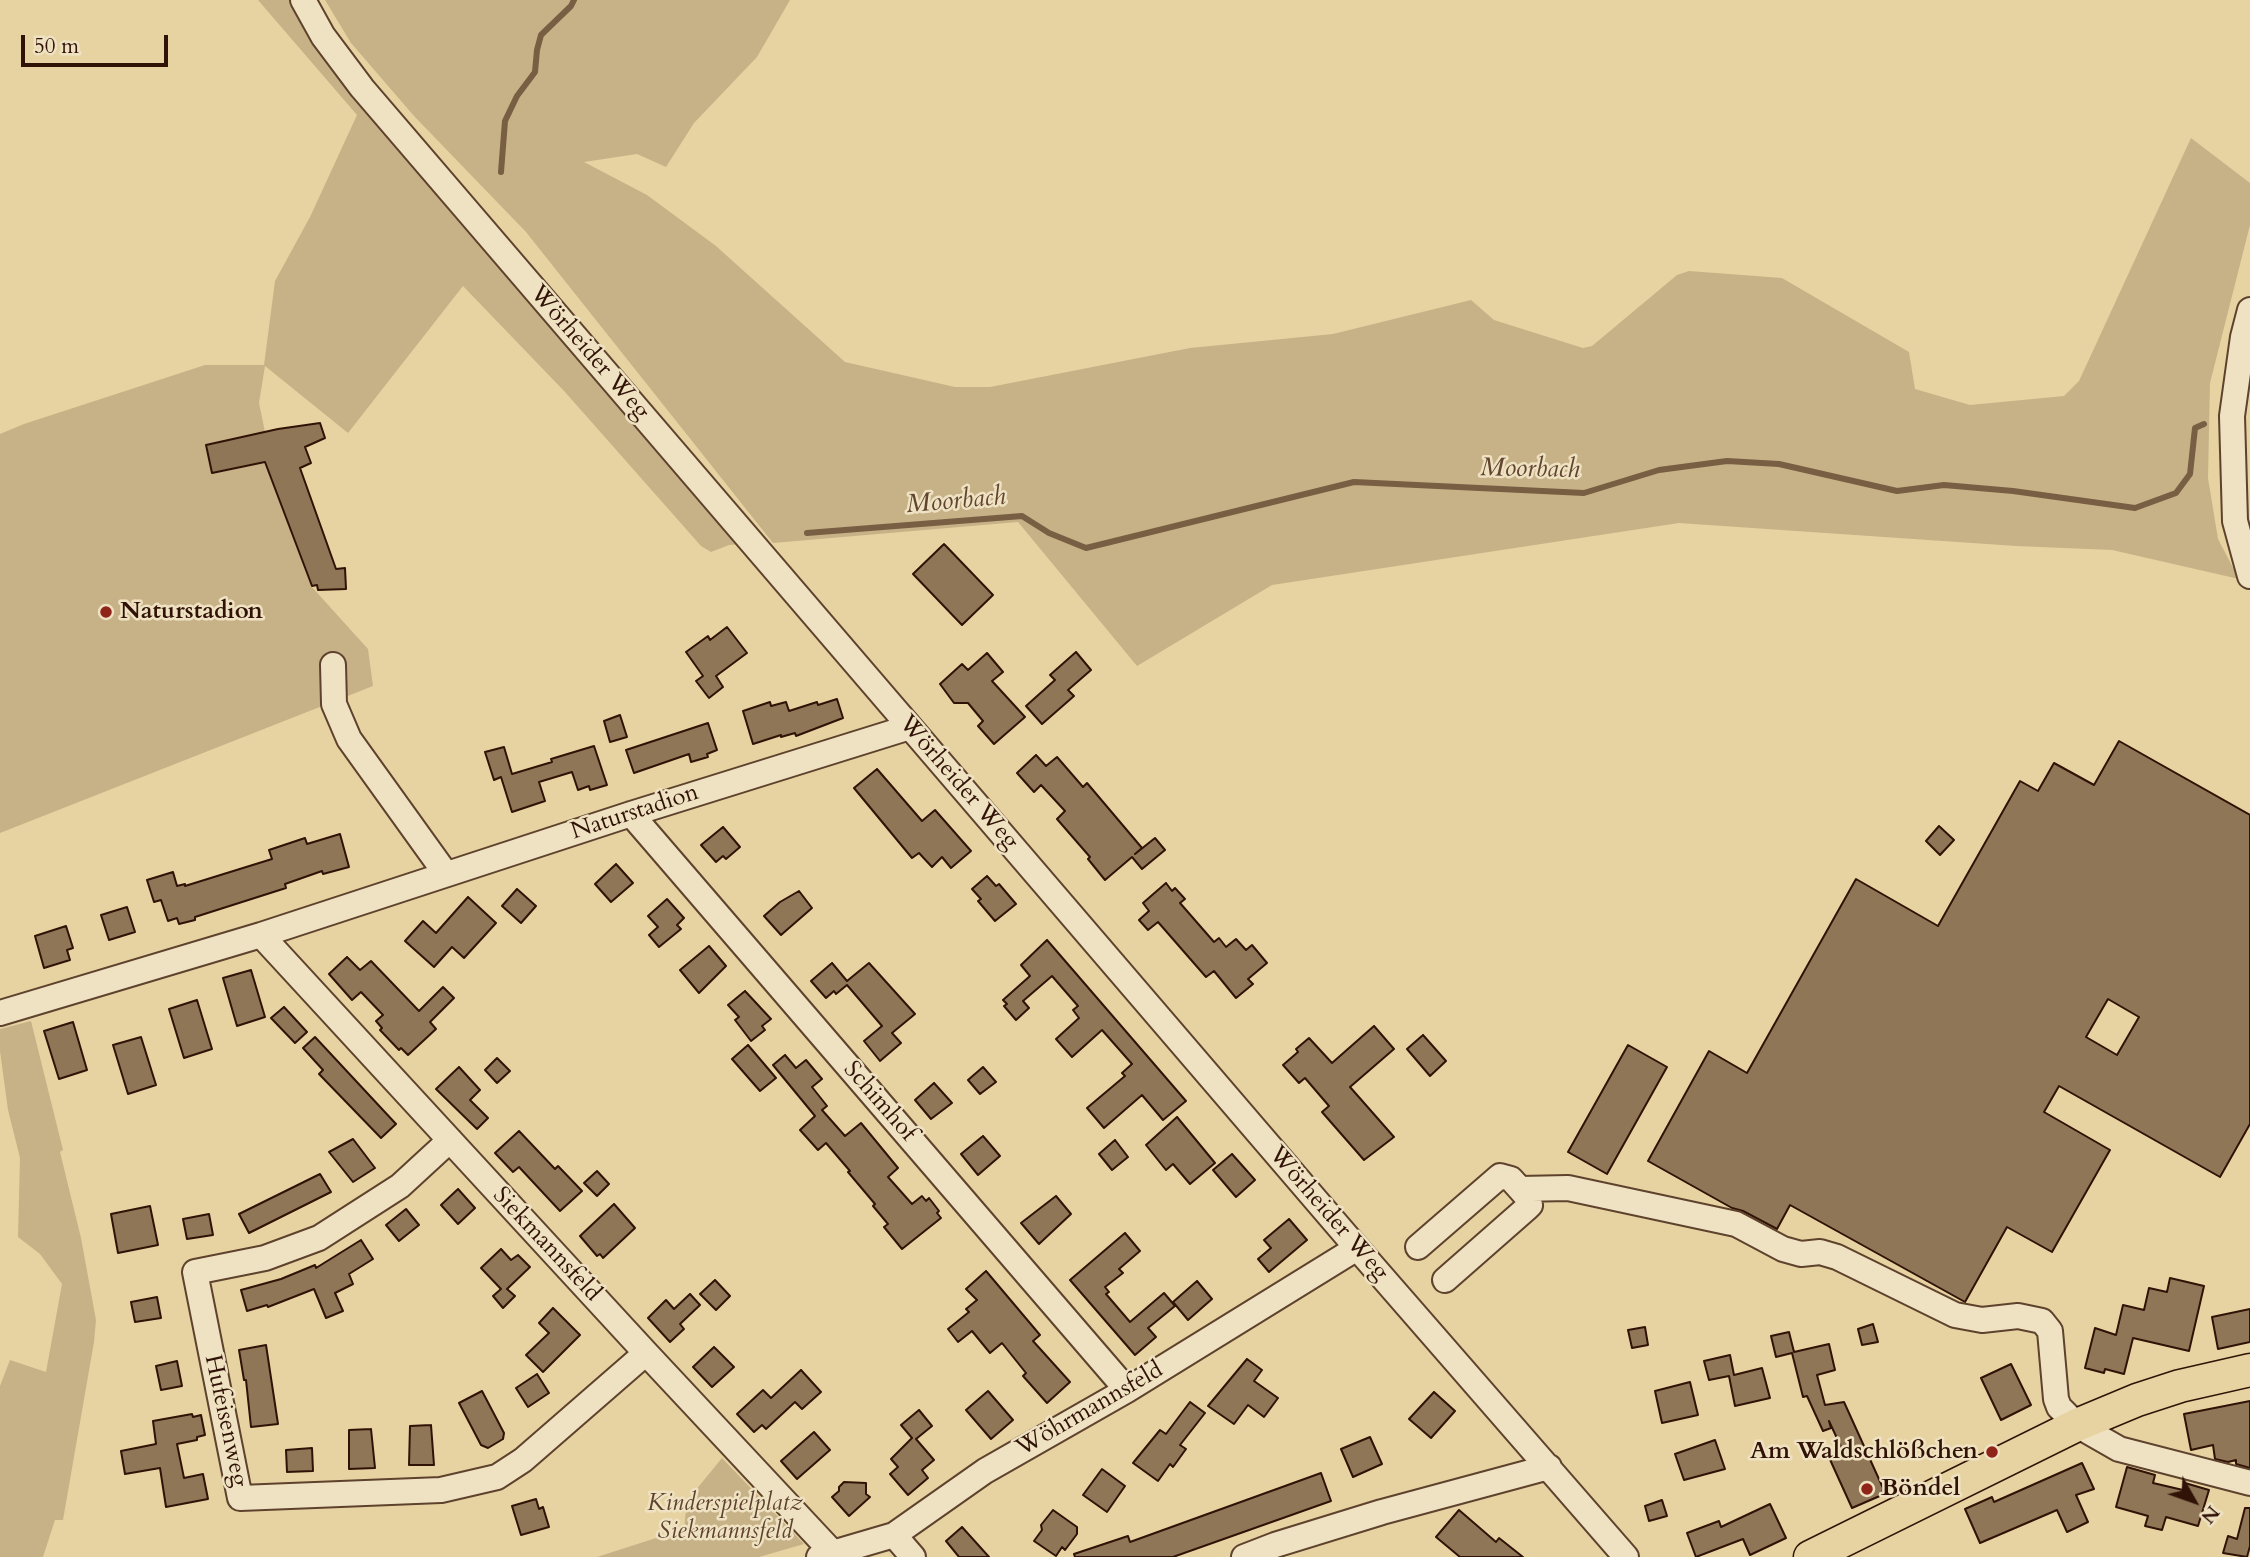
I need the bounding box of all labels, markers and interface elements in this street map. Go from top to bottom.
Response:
scale bar [24,21,172,65]
text: 50 m [34,32,79,61]
street label: Wörheider Weg [523,280,655,426]
water label: Moorbach [1480,454,1580,486]
water label: Moorbach [905,482,1007,522]
place label: Naturstadion [120,598,263,626]
marker: Naturstadion [98,604,114,620]
street label: Wörheider Weg [892,710,1024,856]
street label: Naturstadion [568,779,702,847]
street label: Schimhof [836,1056,922,1148]
street label: Wörheider Weg [1262,1141,1394,1287]
street label: Siekmannsfeld [486,1182,606,1308]
street label: Hufeisenweg [197,1352,253,1490]
street label: Wöhrmannsfeld [1012,1356,1168,1464]
place label: Am Waldschlößchen [1750,1438,1978,1466]
marker: Am Waldschlößchen [1984,1444,2000,1460]
north arrow [2159,1466,2229,1536]
place label: Böndel [1881,1475,1960,1503]
marker: Böndel [1859,1481,1875,1497]
park label: Kinderspielplatz Siekmannsfeld [647,1490,803,1546]
text: N [2195,1500,2225,1529]

